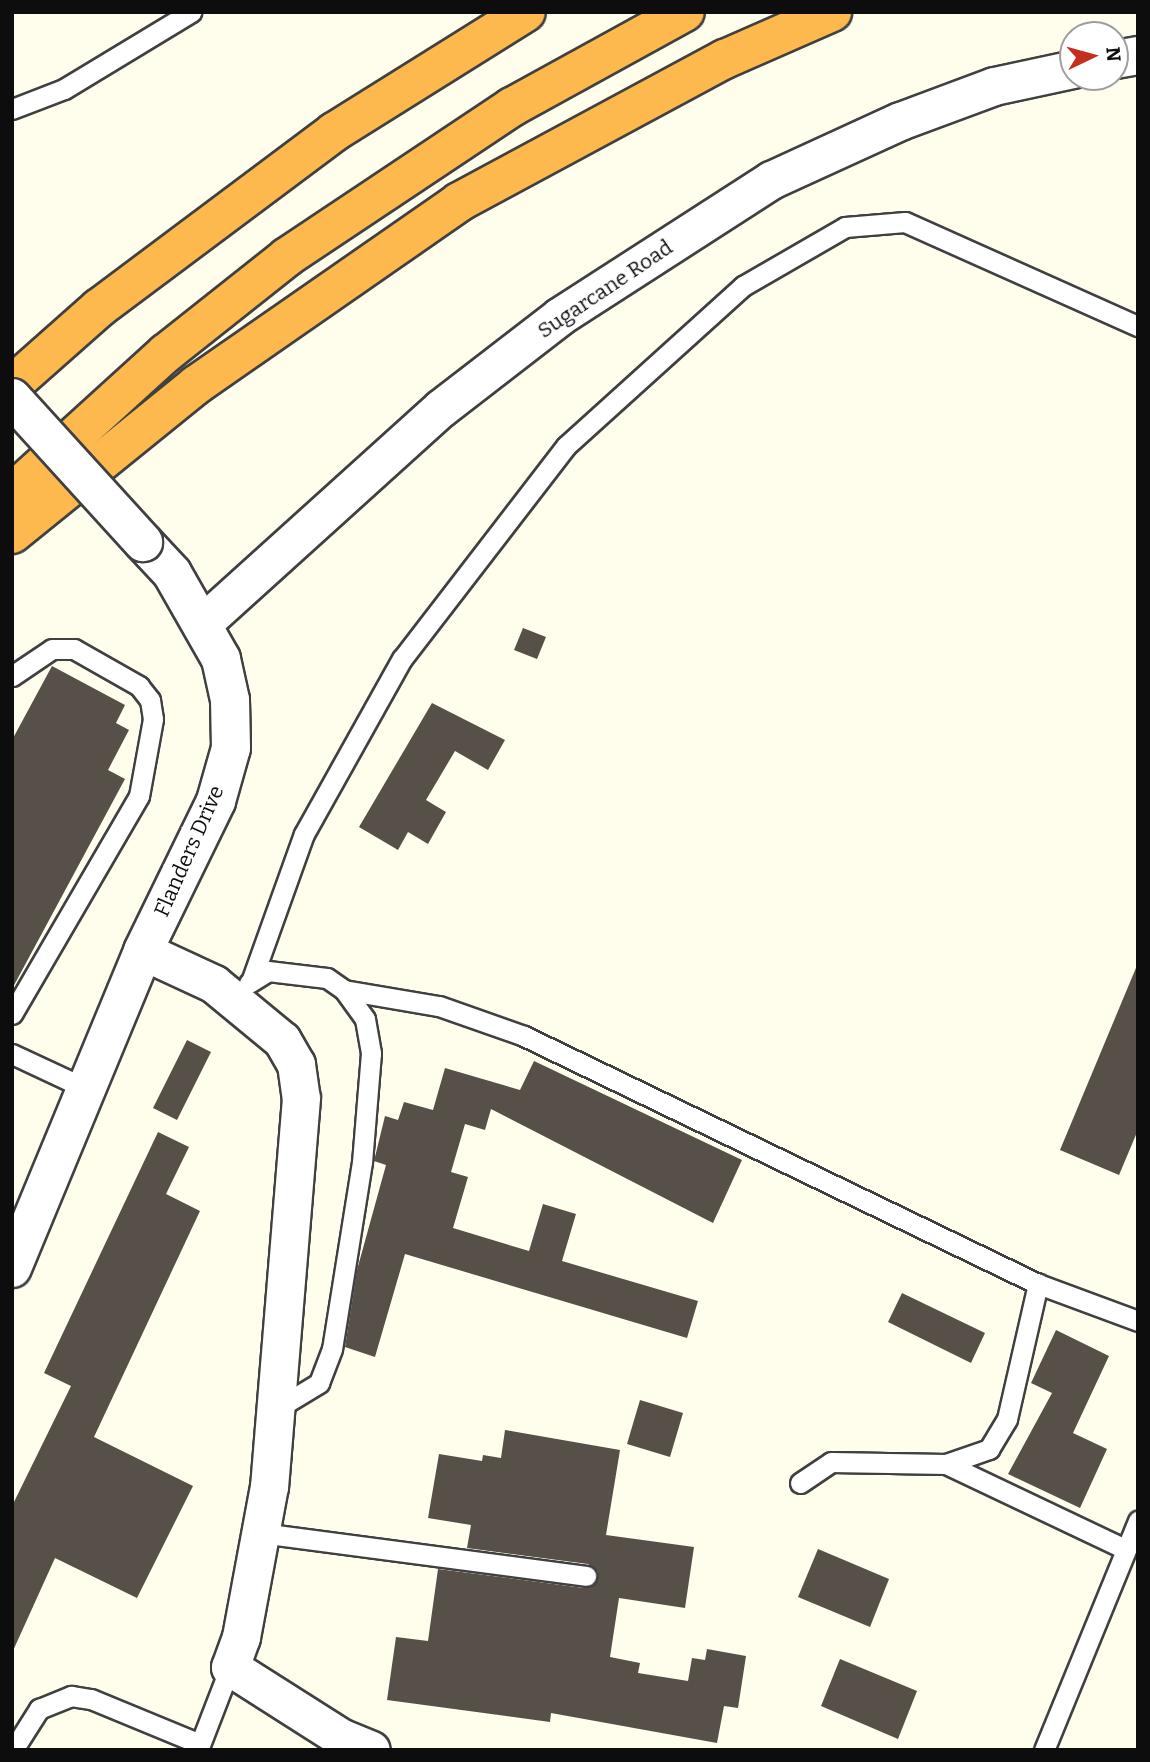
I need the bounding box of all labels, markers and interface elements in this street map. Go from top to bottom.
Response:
north arrow [1059,21,1129,91]
text: N [1101,46,1126,63]
street label: Sugarcane Road [533,235,677,343]
street label: Flanders Drive [149,781,229,921]

